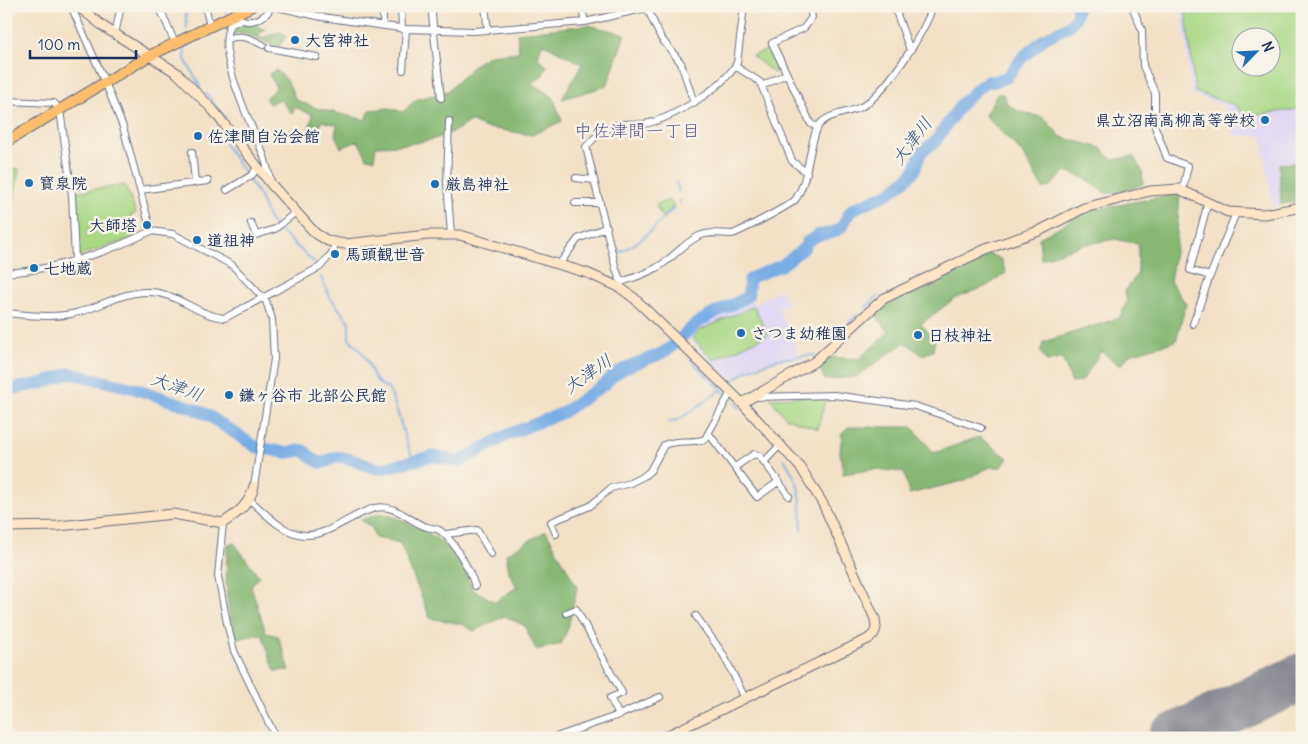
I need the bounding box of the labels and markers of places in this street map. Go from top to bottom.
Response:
place label: 大宮神社 [305,30,369,50]
marker: 大宮神社 [289,34,301,46]
place label: 県立沼南高柳高等学校 [1095,110,1255,130]
marker: 県立沼南高柳高等学校 [1259,114,1271,126]
place label: 佐津間自治会館 [208,126,320,146]
marker: 佐津間自治会館 [192,130,204,142]
place label: 寳泉院 [39,173,87,193]
place label: 厳島神社 [445,174,509,194]
marker: 寳泉院 [23,177,35,189]
marker: 厳島神社 [429,178,441,190]
place label: 大師塔 [89,215,137,235]
marker: 大師塔 [141,219,153,231]
place label: 道祖神 [207,230,255,250]
marker: 道祖神 [191,234,203,246]
place label: 馬頭観世音 [345,244,425,264]
marker: 馬頭観世音 [329,248,341,260]
place label: 七地蔵 [44,258,92,278]
marker: 七地蔵 [28,262,40,274]
place label: さつま幼稚園 [751,323,847,343]
place label: 日枝神社 [928,325,992,345]
marker: さつま幼稚園 [735,327,747,339]
marker: 日枝神社 [912,329,924,341]
place label: 鎌ヶ谷市 北部公民館 [239,385,387,405]
marker: 鎌ヶ谷市 北部公民館 [223,389,235,401]

